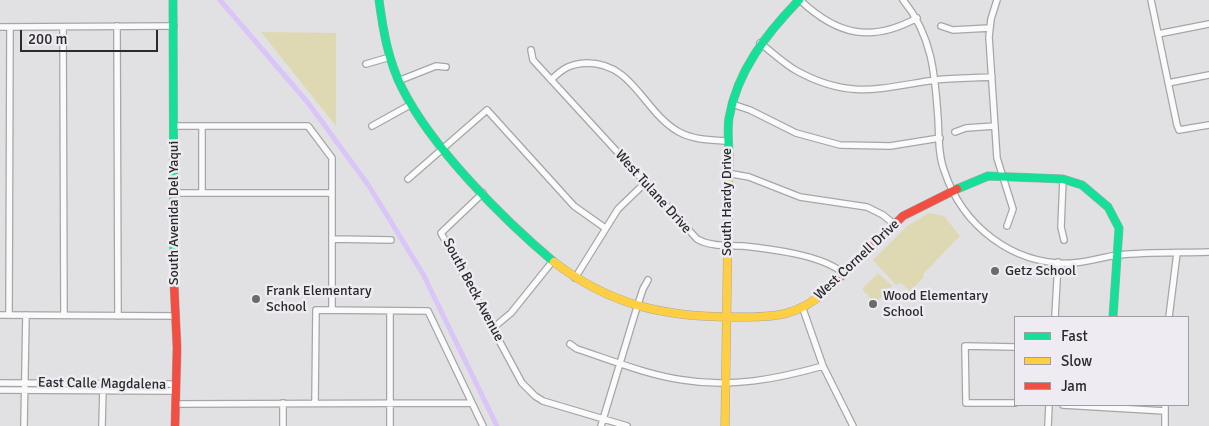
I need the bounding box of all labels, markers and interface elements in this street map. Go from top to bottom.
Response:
scale bar [22,20,160,52]
text: 200 m [28,30,68,48]
street label: South Avenida Del Yaqui [166,141,182,285]
street label: West Tulane Drive [611,147,695,237]
street label: South Hardy Drive [719,148,735,256]
street label: West Cornell Drive [811,216,903,304]
street label: South Beck Avenue [439,236,507,344]
place label: Getz School [1005,263,1076,279]
marker: Getz School [989,265,1001,277]
place label: Frank Elementary School [266,283,372,316]
place label: Wood Elementary School [883,288,988,321]
marker: Frank Elementary School [250,293,262,305]
marker: Wood Elementary School [867,298,879,310]
legend [1014,316,1189,406]
text: Fast [1061,327,1088,345]
text: Slow [1061,352,1092,370]
street label: East Calle Magdalena [38,374,166,394]
text: Jam [1061,377,1087,395]

